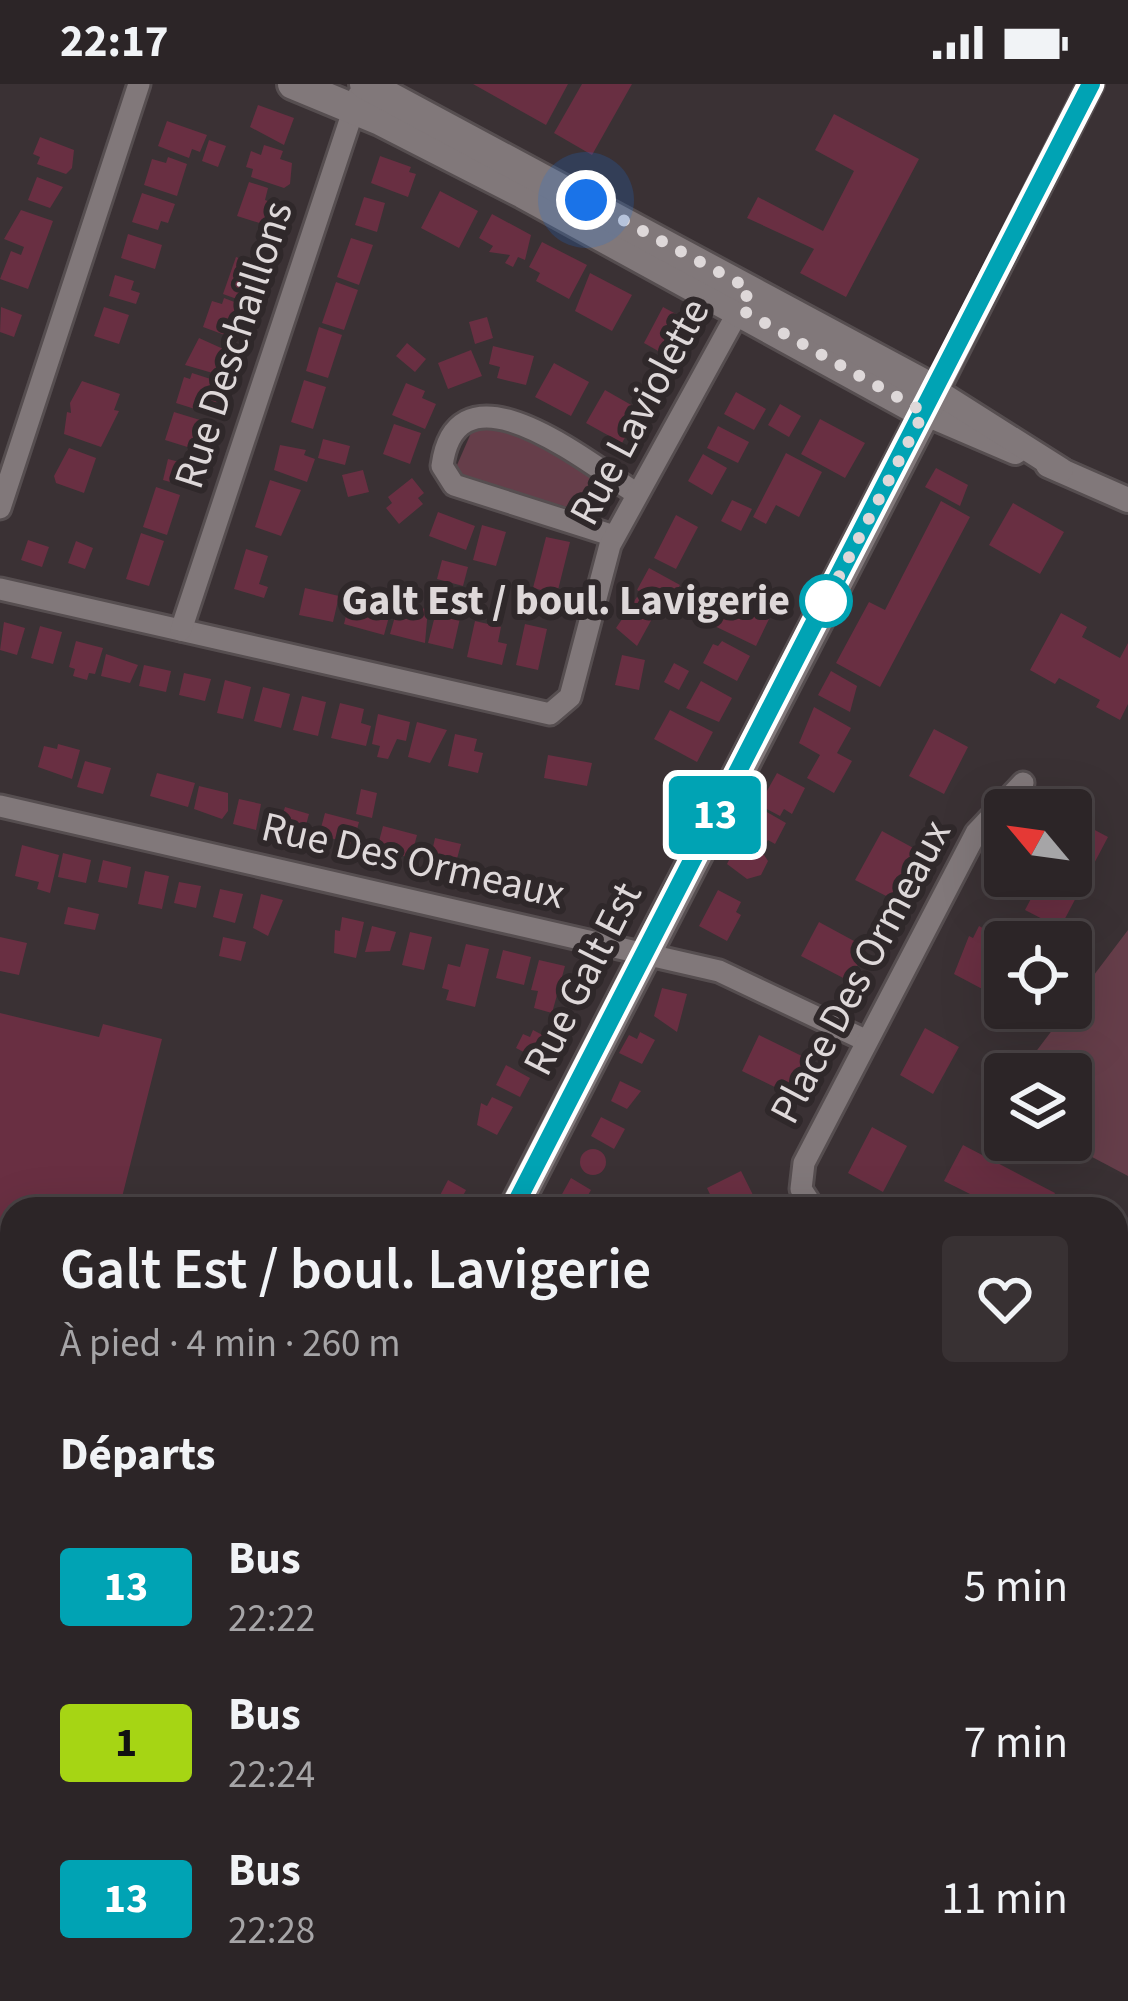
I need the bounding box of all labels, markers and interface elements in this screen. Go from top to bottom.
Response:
text: 22:17 [60,10,169,74]
your location [556,170,616,230]
street label: Rue Deschaillons [159,194,309,496]
street label: Rue Laviolette [555,288,725,536]
place label: Galt Est / boul. Lavigerie [341,571,790,631]
marker: Galt Est / boul. Lavigerie [801,576,851,626]
line badge: 13 [661,776,769,854]
text: 13 [693,785,737,845]
north arrow [984,789,1092,897]
map controls [984,789,1092,1161]
street label: Rue Des Ormeaux [256,797,571,925]
street label: Place Des Ormeaux [756,809,967,1134]
street label: Rue Galt Est [509,872,657,1086]
button: locate [984,921,1092,1029]
button: layers [984,1053,1092,1161]
text: Galt Est / boul. Lavigerie [60,1230,651,1311]
button: heart [942,1236,1068,1362]
text: À pied · 4 min · 260 m [60,1316,401,1372]
text: Départs [60,1423,216,1487]
text: Bus [228,1527,301,1591]
text: 5 min [964,1555,1068,1619]
text: 13 [104,1557,148,1617]
text: 22:22 [228,1591,315,1647]
text: Bus [228,1683,301,1747]
text: 7 min [964,1711,1068,1775]
text: 1 [115,1713,137,1773]
text: 22:24 [228,1747,315,1803]
text: Bus [228,1839,301,1903]
text: 11 min [941,1867,1068,1931]
text: 13 [104,1869,148,1929]
text: 22:28 [228,1903,315,1959]

